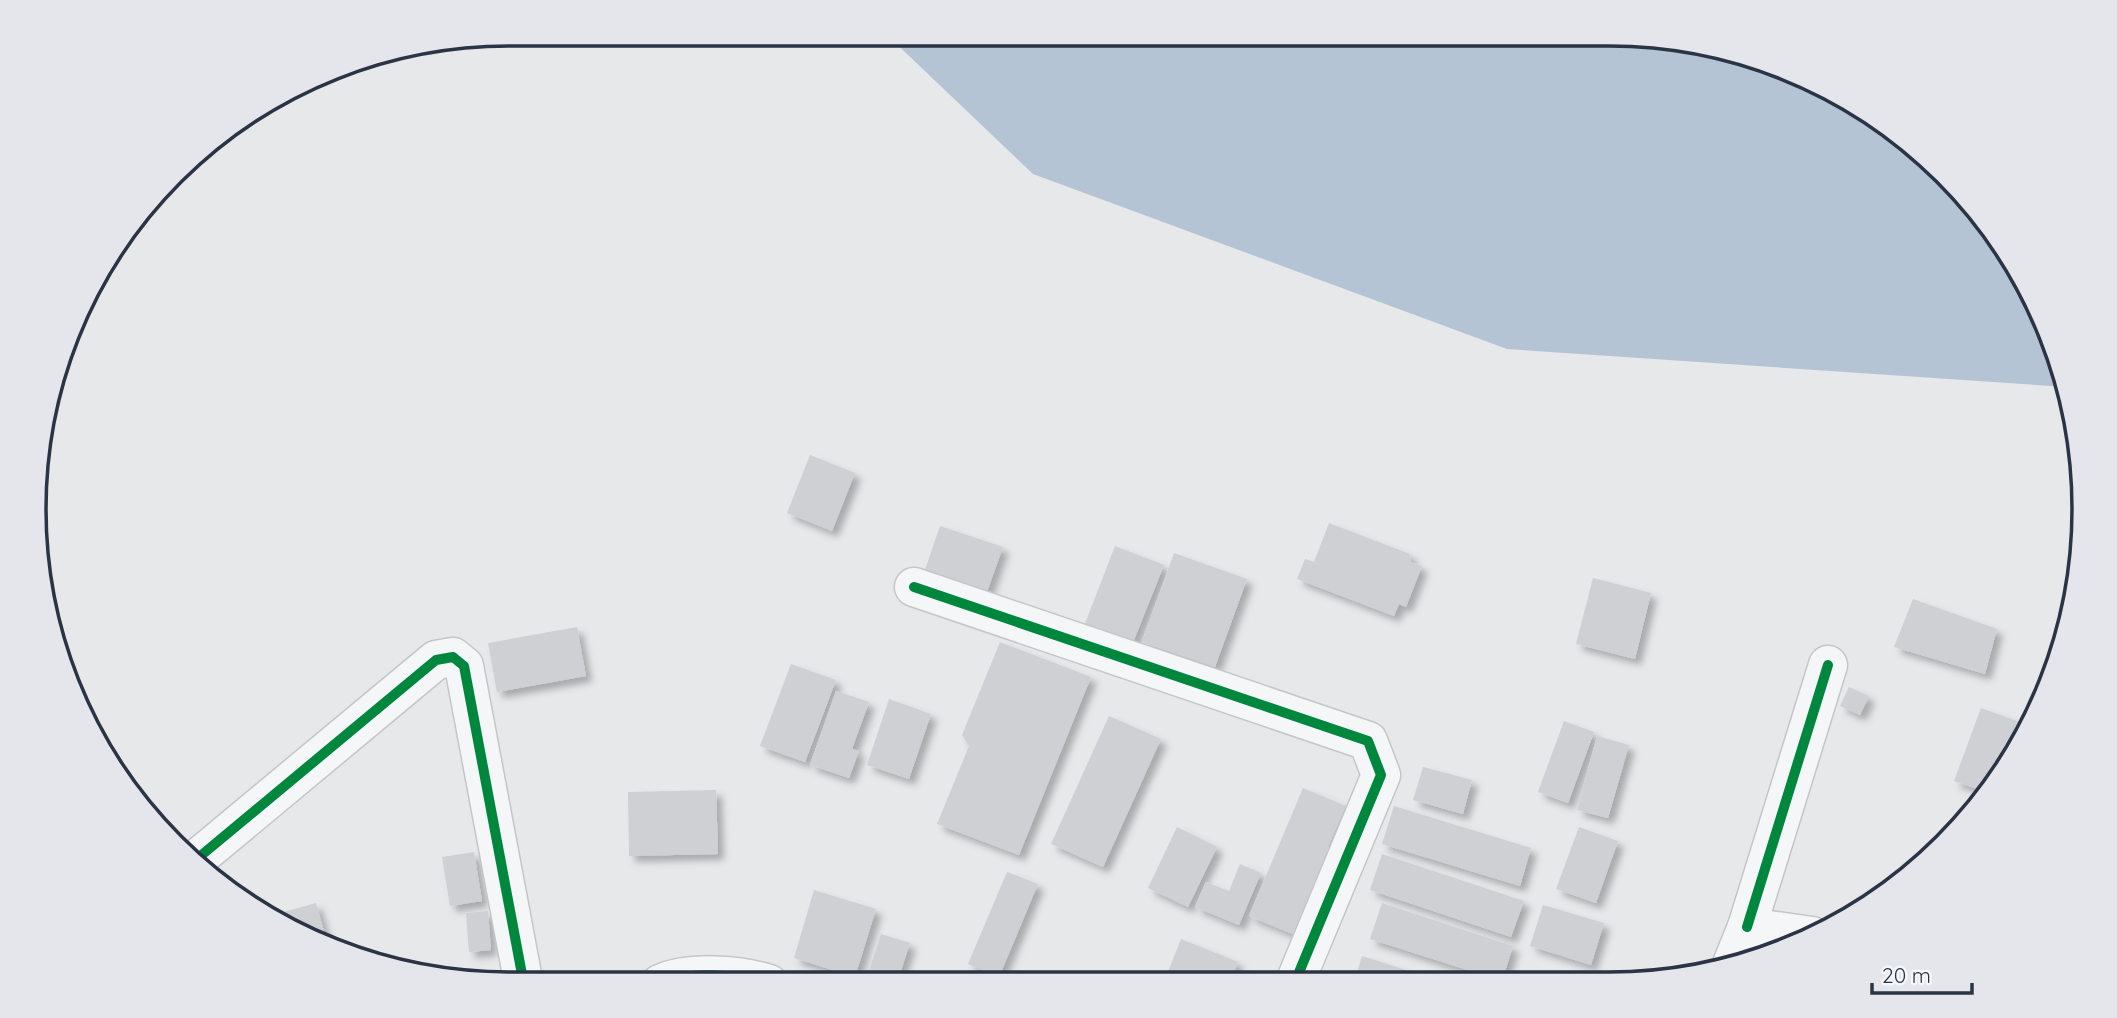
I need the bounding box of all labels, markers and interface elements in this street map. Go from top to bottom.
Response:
scale bar [1872,951,1972,995]
text: 20 m [1882,962,1931,988]

